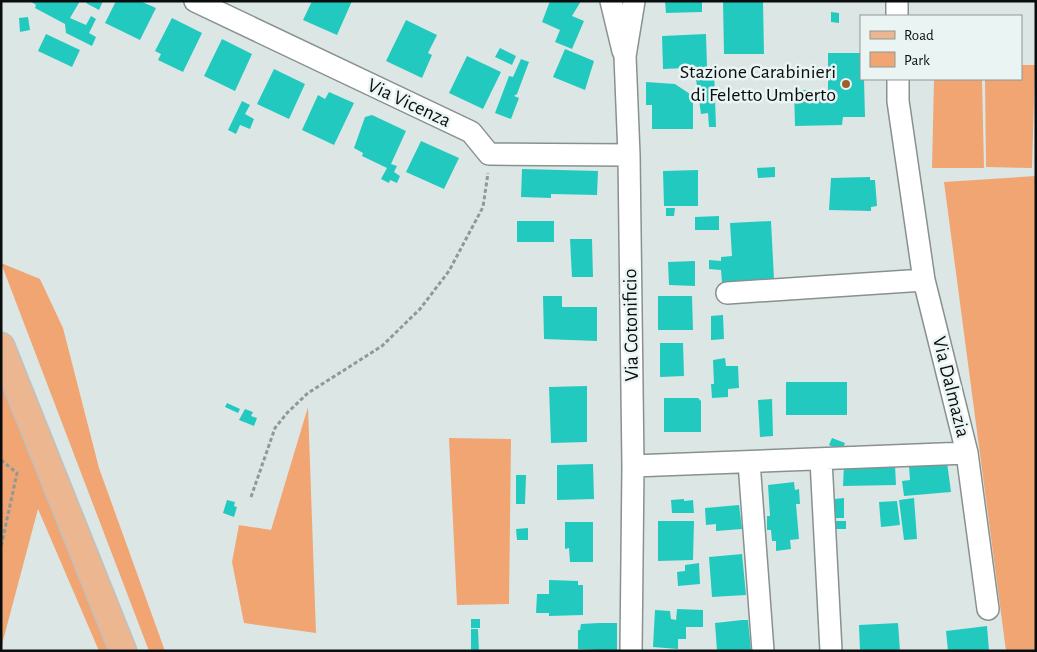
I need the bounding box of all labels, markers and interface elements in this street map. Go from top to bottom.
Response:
legend [860,15,1022,80]
text: Road [904,28,934,43]
text: Park [904,53,930,68]
place label: Stazione Carabinieri di Feletto Umberto [680,62,836,105]
street label: Via Vicenza [364,75,454,131]
marker: Stazione Carabinieri di Feletto Umberto [840,78,852,90]
street label: Via Cotonificio [620,268,642,382]
street label: Via Dalmazia [929,334,973,440]

